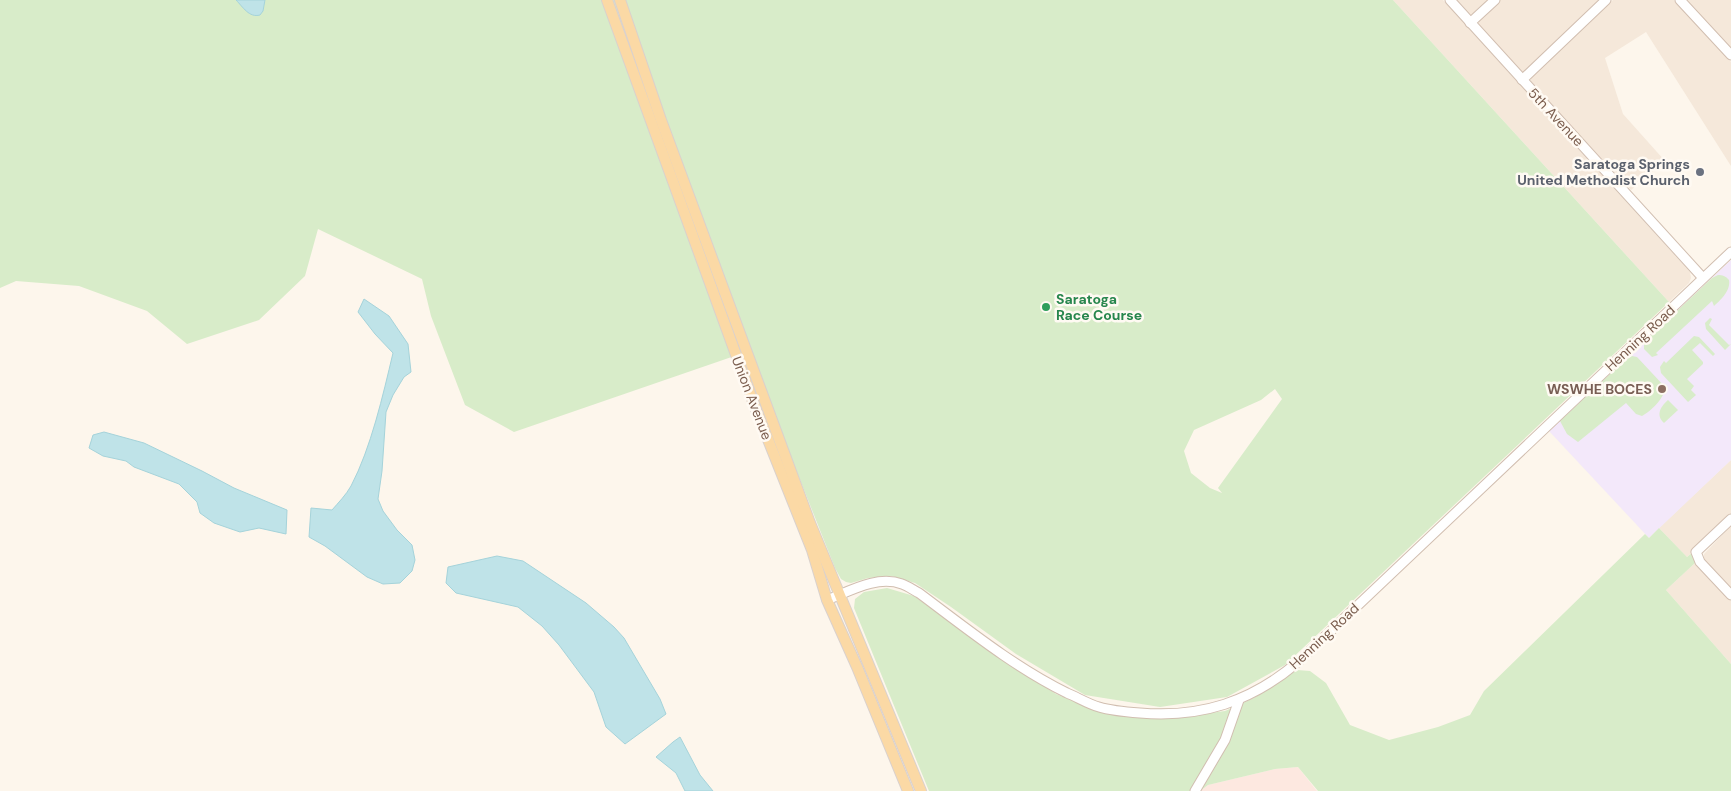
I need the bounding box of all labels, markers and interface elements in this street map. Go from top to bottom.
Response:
street label: 5th Avenue [1524,84,1588,150]
place label: Saratoga Springs United Methodist Church [1517,155,1690,189]
marker: Saratoga Springs United Methodist Church [1694,166,1706,178]
place label: Saratoga Race Course [1056,290,1142,324]
marker: Saratoga Race Course [1040,301,1052,313]
street label: Henning Road [1601,301,1679,375]
street label: Union Avenue [728,354,776,442]
place label: WSWHE BOCES [1547,380,1652,398]
marker: WSWHE BOCES [1656,383,1668,395]
street label: Henning Road [1285,599,1363,673]

